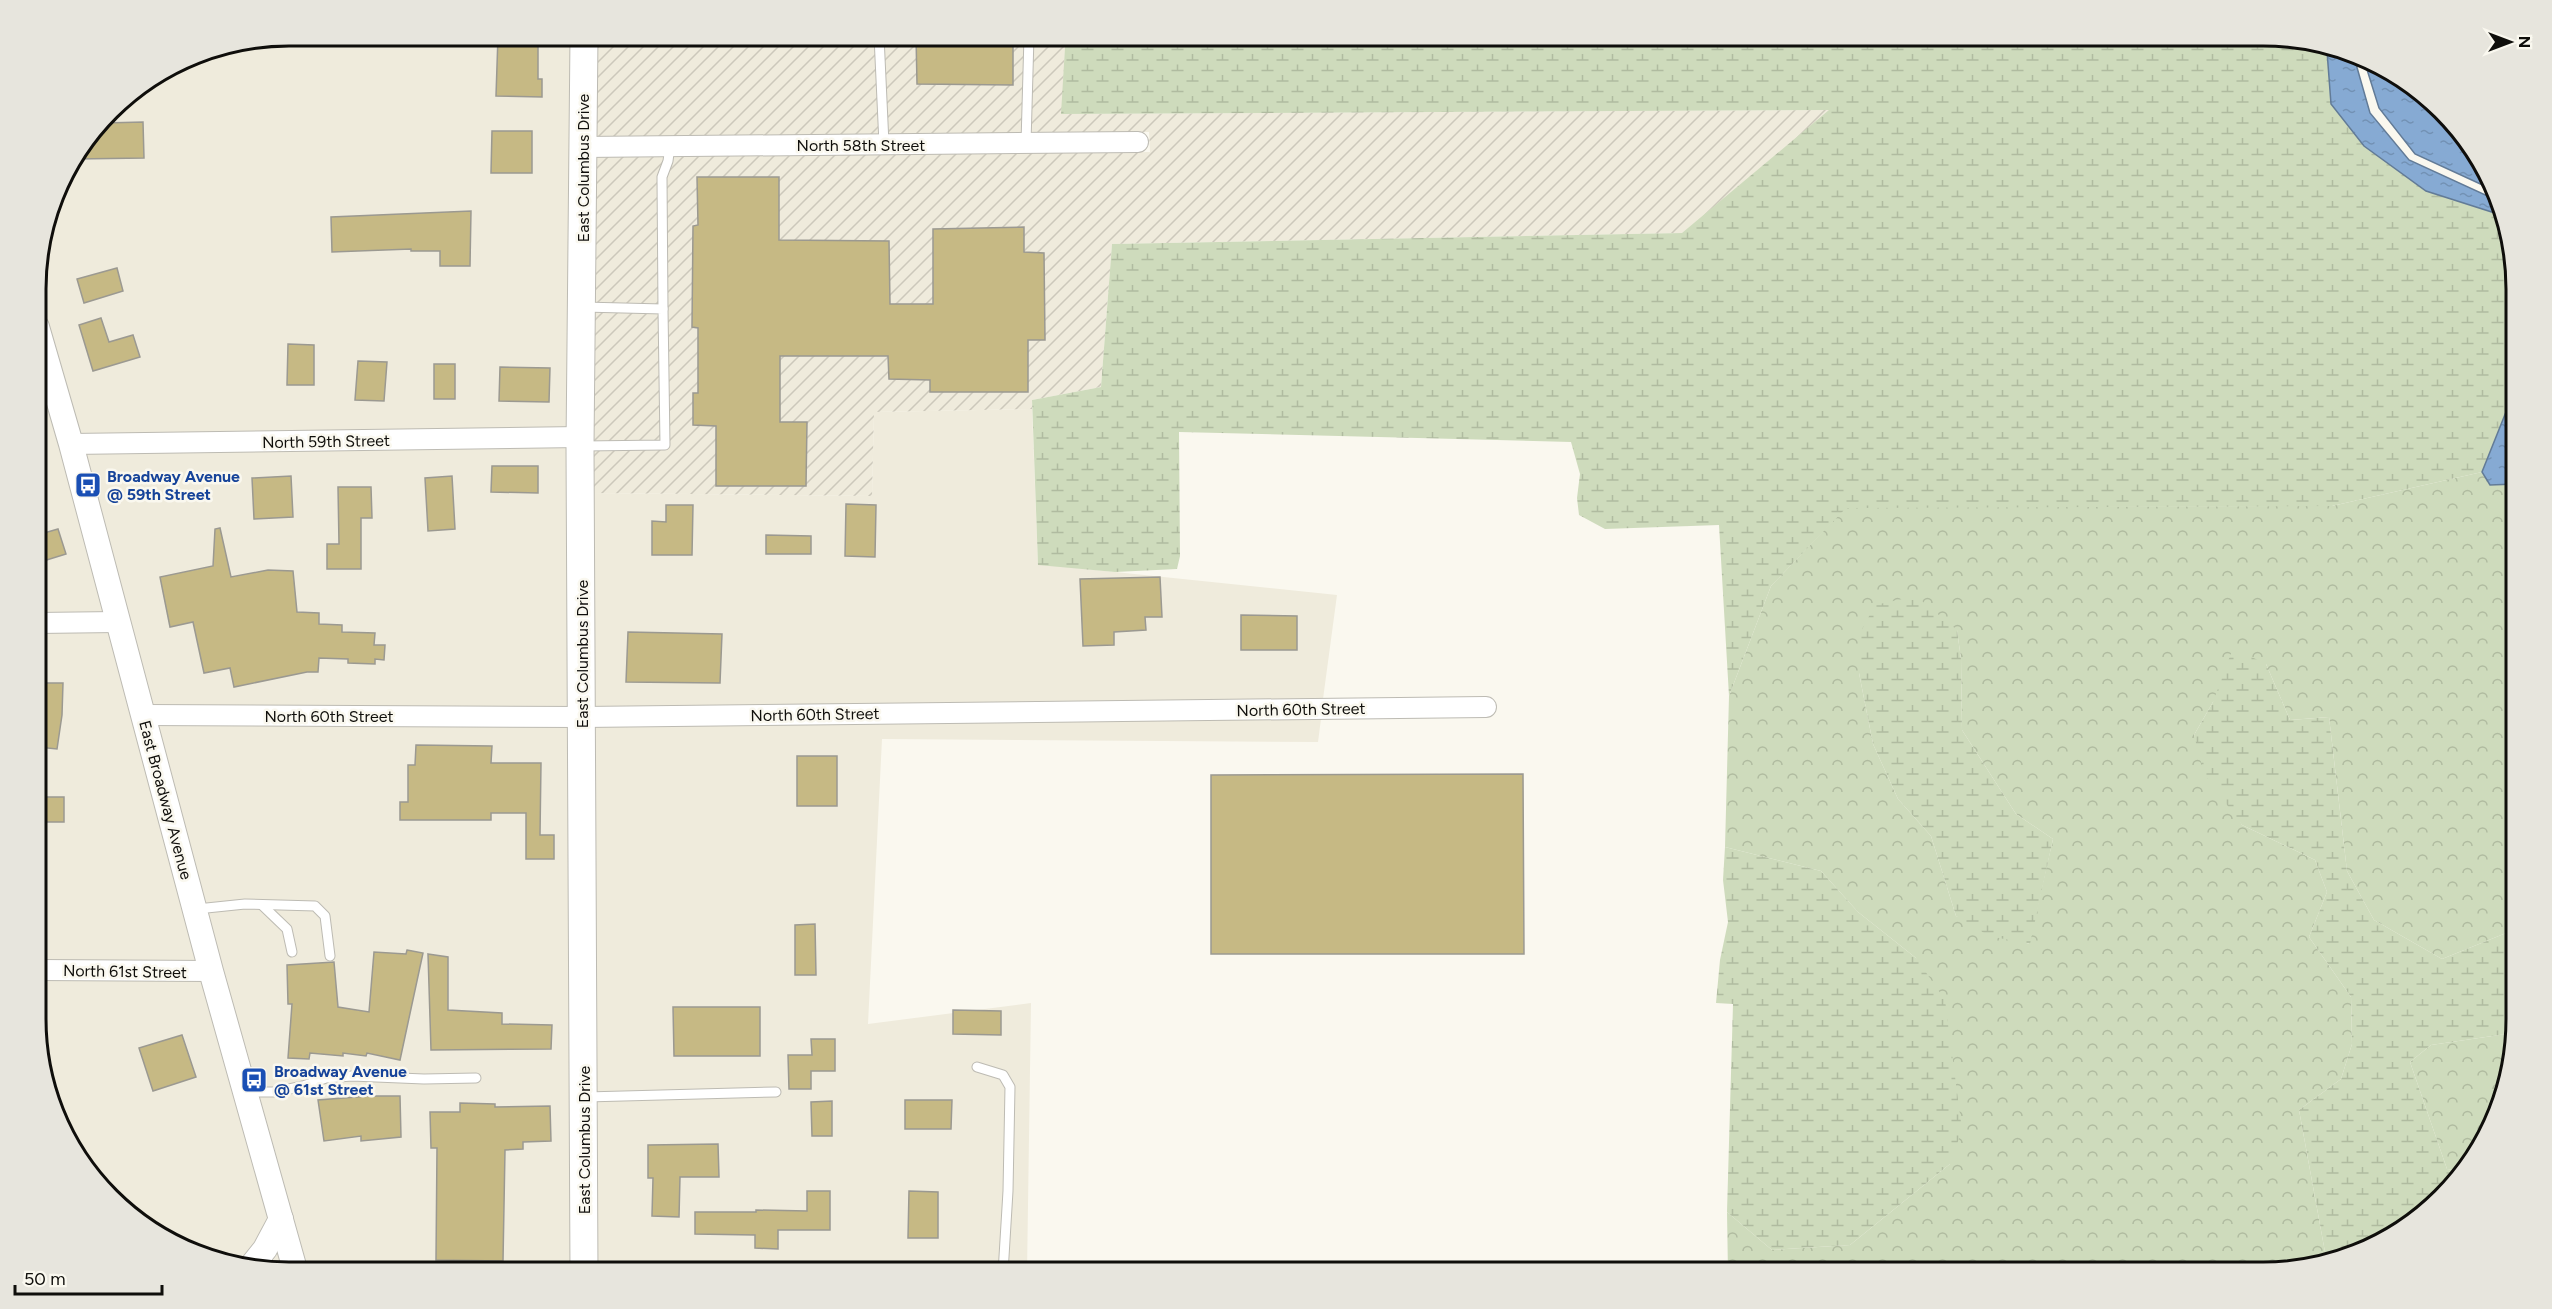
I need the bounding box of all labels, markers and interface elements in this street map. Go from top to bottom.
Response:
north arrow [2480,12,2540,72]
text: N [2515,36,2534,48]
street label: East Columbus Drive [574,93,593,242]
street label: North 58th Street [797,136,925,155]
street label: North 59th Street [262,431,390,452]
place label: Broadway Avenue @ 59th Street [107,467,240,504]
bus stop icon: Broadway Avenue @ 59th Street [73,470,103,500]
street label: East Columbus Drive [573,579,592,728]
street label: North 60th Street [1236,699,1366,720]
street label: North 60th Street [750,704,880,725]
street label: North 60th Street [264,707,394,726]
street label: East Broadway Avenue [135,718,196,882]
street label: North 61st Street [63,961,187,982]
place label: Broadway Avenue @ 61st Street [274,1062,407,1099]
bus stop icon: Broadway Avenue @ 61st Street [239,1065,269,1095]
street label: East Columbus Drive [575,1065,594,1214]
scale bar [15,1258,162,1296]
text: 50 m [24,1268,66,1290]

